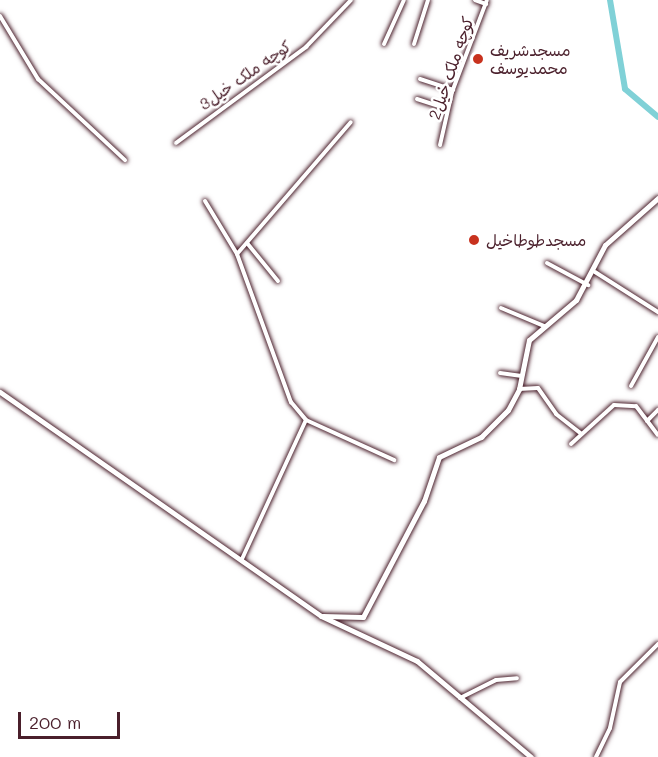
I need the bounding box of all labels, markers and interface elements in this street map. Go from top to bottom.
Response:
street label: کوچه ملک خیل2 [424,14,478,122]
street label: کوچه ملک خیل3 [195,36,295,114]
place label: مسجدشریف محمدیوسف [490,40,570,78]
marker: مسجدشریف محمدیوسف [471,52,485,66]
place label: مسجدطوطاخیل [486,230,586,250]
marker: مسجدطوطاخیل [467,233,481,247]
scale bar [21,700,123,738]
text: 200 m [29,710,81,734]

